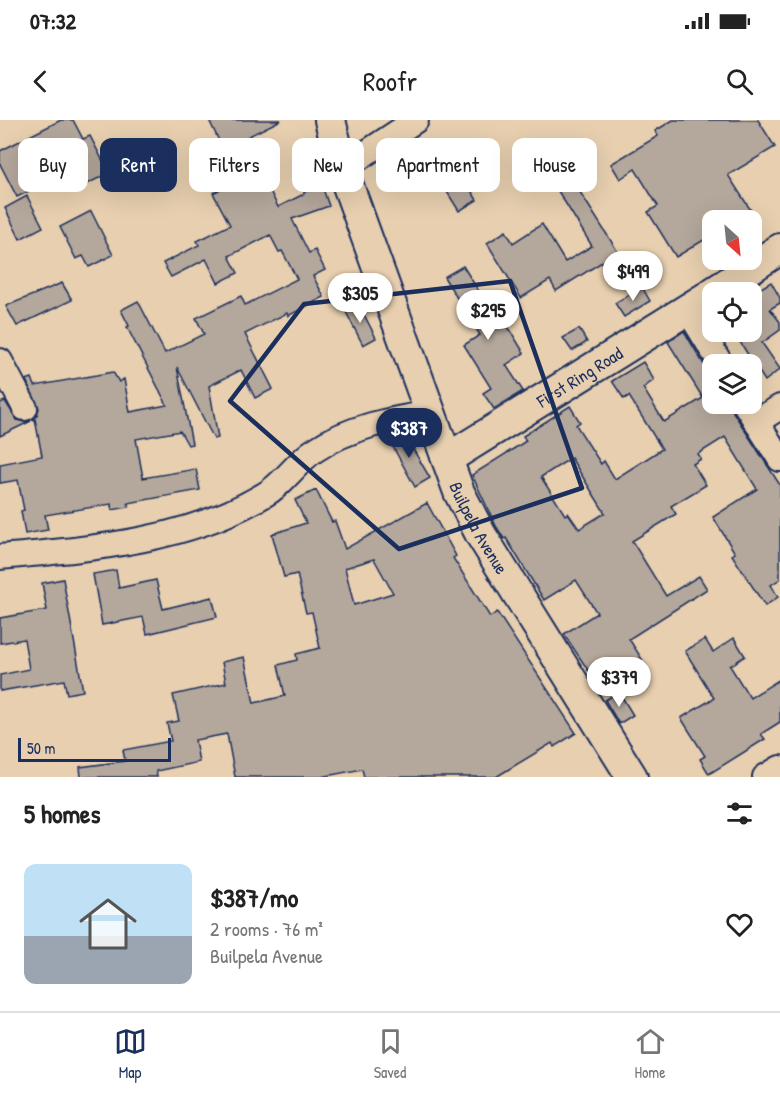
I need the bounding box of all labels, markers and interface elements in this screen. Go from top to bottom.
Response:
text: 07:32 [30,6,76,36]
text: Roofr [363,63,417,99]
icon: back [24,65,57,98]
icon: search [723,65,756,98]
chip: Buy [18,138,88,192]
chip: Rent [100,138,177,192]
chip: Filters [189,138,280,192]
chip: New [292,138,364,192]
chip: Apartment [376,138,500,192]
chip: House [512,138,597,192]
north arrow [702,210,762,270]
map controls [702,210,762,414]
pin: $499 [597,251,669,302]
text: $499 [617,257,649,284]
pin: $305 [324,273,396,324]
text: $305 [342,279,378,306]
button: locate [702,282,762,342]
pin: $295 [452,290,524,341]
text: $295 [470,296,506,323]
street label: First Ring Road [531,340,627,413]
button: layers [702,354,762,414]
pin: $387 [373,408,445,459]
text: $387 [390,414,428,441]
street label: Builpela Avenue [444,478,515,579]
pin: $379 [583,657,655,708]
text: $379 [601,663,637,690]
scale bar [18,735,171,762]
text: 50 m [27,737,56,759]
text: 5 homes [24,796,100,831]
icon: filters [723,797,756,830]
text: $387/mo [210,880,298,915]
icon: home [72,888,144,960]
icon: heart [723,908,756,941]
text: 2 rooms · 76 m² [210,915,323,942]
text: Builpela Avenue [210,942,323,969]
tab: Map [114,1025,147,1083]
tab: Saved [374,1025,407,1083]
tab: Home [634,1025,667,1083]

